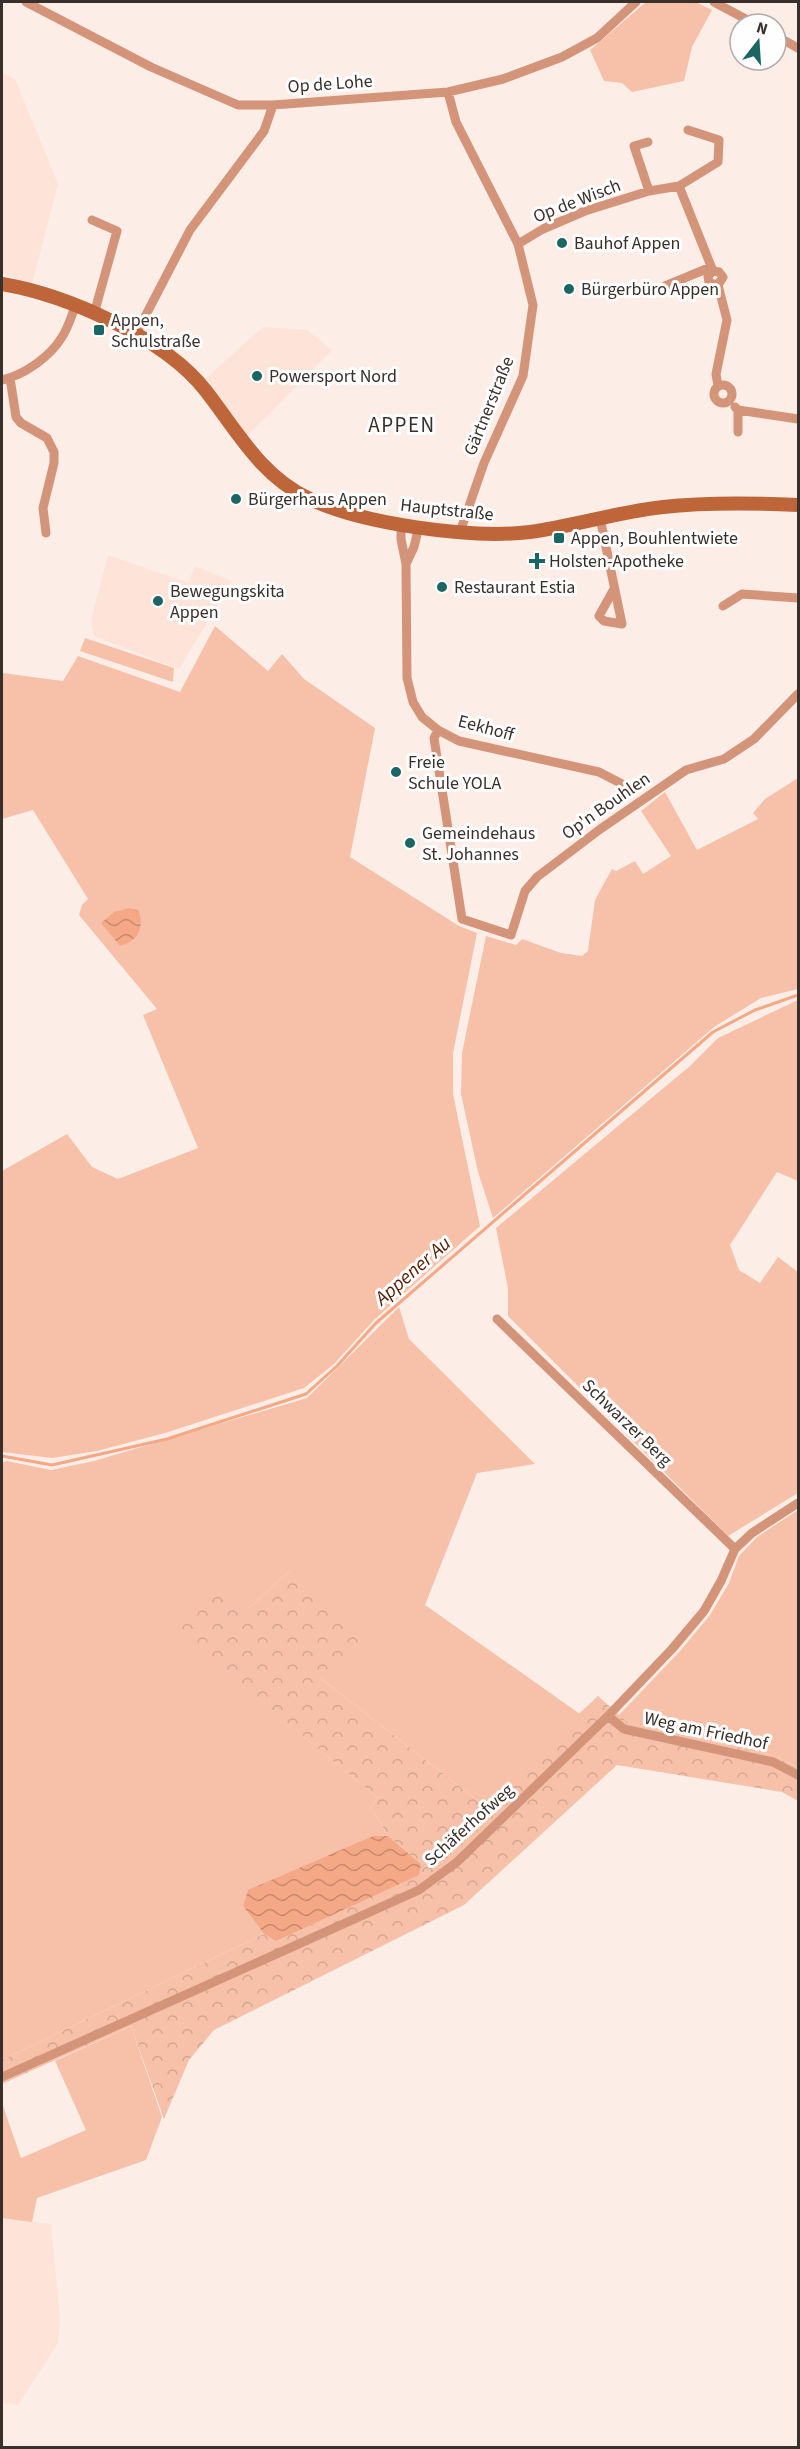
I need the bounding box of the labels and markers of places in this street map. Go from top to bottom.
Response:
place label: Bauhof Appen [574,231,680,256]
marker: Bauhof Appen [555,236,569,250]
place label: Bürgerbüro Appen [581,277,719,302]
marker: Bürgerbüro Appen [562,282,576,296]
place label: Appen, Schulstraße [111,308,201,354]
marker: Appen, Schulstraße [92,323,106,337]
place label: Powersport Nord [269,364,397,389]
marker: Powersport Nord [250,369,264,383]
place label: Bürgerhaus Appen [248,487,387,512]
marker: Bürgerhaus Appen [229,492,243,506]
place label: Appen, Bouhlentwiete [571,526,738,551]
marker: Appen, Bouhlentwiete [552,531,566,545]
place label: Holsten-Apotheke [549,549,684,574]
marker: Holsten-Apotheke [530,554,544,568]
place label: Restaurant Estia [454,575,575,600]
place label: Bewegungskita Appen [170,579,285,625]
marker: Restaurant Estia [435,580,449,594]
marker: Bewegungskita Appen [151,594,165,608]
place label: Freie Schule YOLA [408,750,502,796]
marker: Freie Schule YOLA [389,765,403,779]
place label: Gemeindehaus St. Johannes [422,821,535,867]
marker: Gemeindehaus St. Johannes [403,836,417,850]

